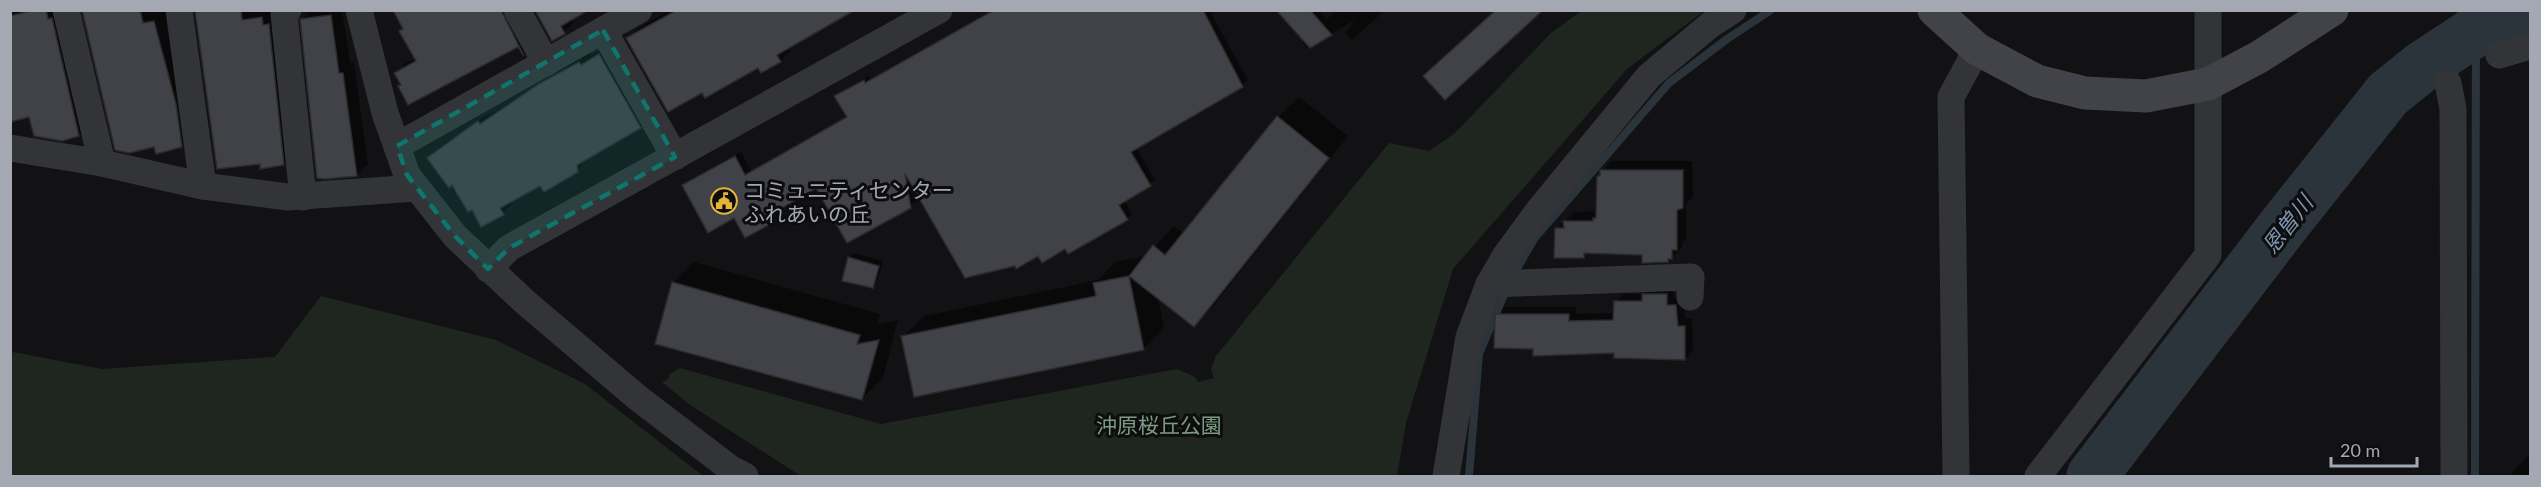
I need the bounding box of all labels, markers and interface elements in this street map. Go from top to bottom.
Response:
place label: コミュニティセンター ふれあいの丘 [744,177,953,226]
public building icon: コミュニティセンター ふれあいの丘 [709,186,739,216]
water label: 恩曽川 [2256,188,2319,258]
park label: 沖原桜丘公園 [1096,412,1222,437]
scale bar [2331,430,2416,468]
text: 20 m [2340,439,2380,461]

